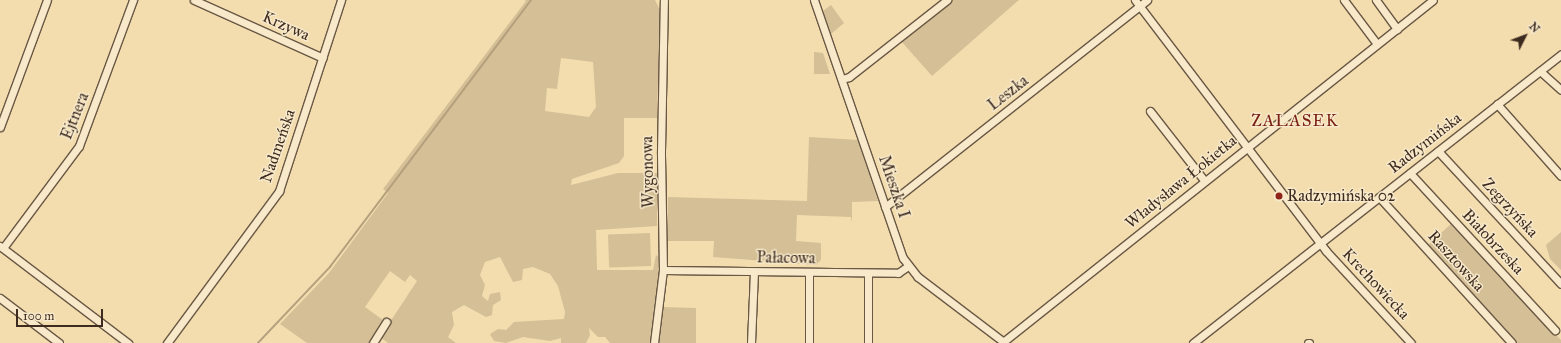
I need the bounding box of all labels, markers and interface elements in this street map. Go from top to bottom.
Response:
street label: Krzywa [260,7,312,45]
north arrow [1505,16,1545,56]
text: N [1526,20,1542,35]
street label: Leszka [984,71,1032,115]
street label: Ejtnera [57,90,93,142]
street label: Nadmeńska [256,107,300,185]
street label: Radzymińska [1385,109,1465,177]
district label: ZALASEK [1251,111,1339,131]
street label: Władysława Łokietka [1121,131,1241,233]
street label: Wygonowa [638,136,658,208]
street label: Mieszka I [874,153,914,221]
street label: Zegrzyńska [1478,175,1542,241]
place label: Radzymińska 02 [1287,186,1395,206]
marker: Radzymińska 02 [1274,191,1284,201]
street label: Białobrzeska [1458,206,1528,278]
street label: Rasztowska [1424,227,1488,295]
street label: Krechowiecka [1338,245,1414,323]
street label: Pałacowa [756,248,816,268]
scale bar [18,301,105,327]
text: 100 m [23,309,54,323]

